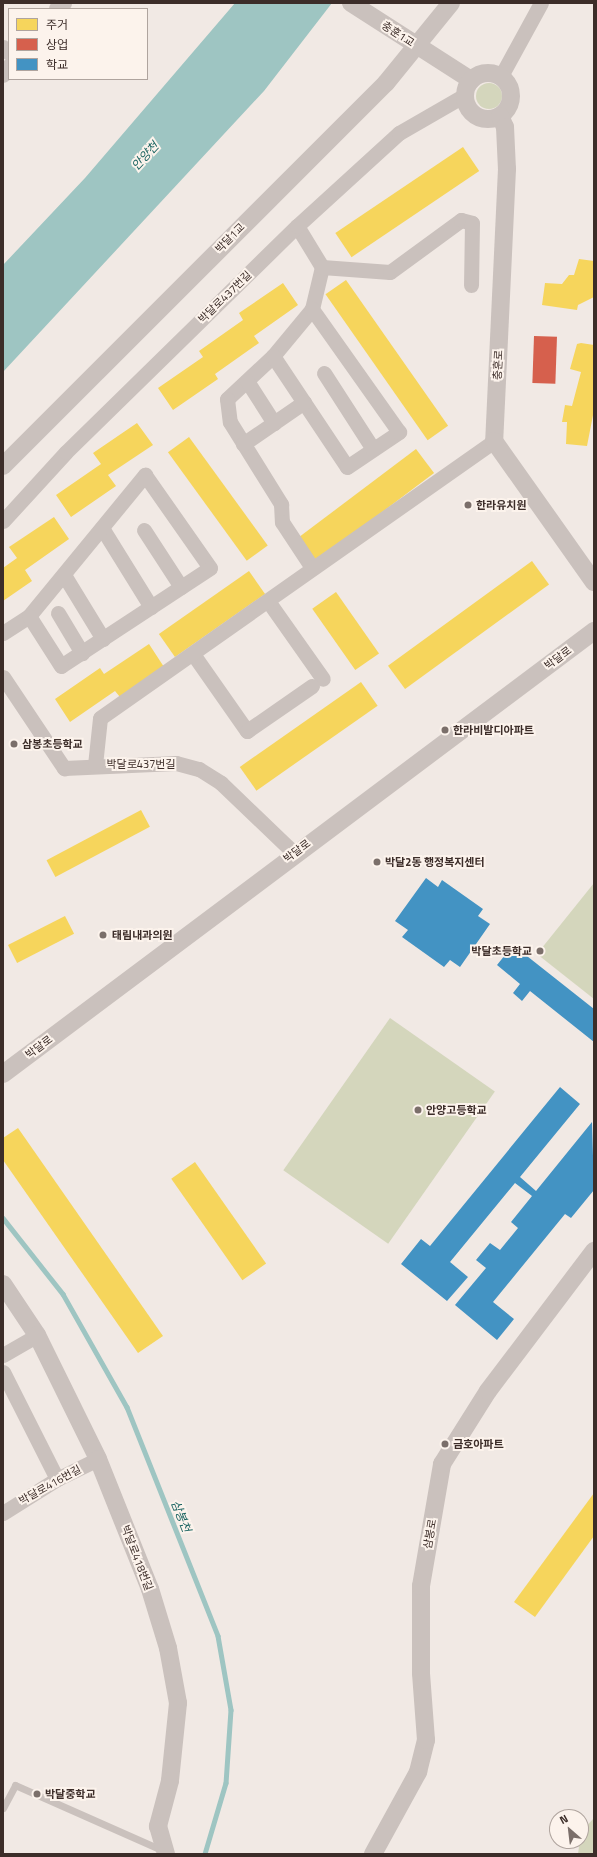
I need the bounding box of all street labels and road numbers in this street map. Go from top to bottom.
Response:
street label: 충훈1교 [379,19,417,49]
street label: 박달1교 [212,220,248,256]
street label: 박달로437번길 [196,268,254,326]
street label: 충훈로 [491,349,505,381]
street label: 박달로 [542,644,574,672]
street label: 박달로437번길 [106,757,176,771]
street label: 박달로 [281,837,313,865]
street label: 박달로 [23,1033,55,1061]
street label: 박달로416번길 [17,1462,83,1508]
street label: 삼봉로 [421,1518,439,1550]
street label: 박달로418번길 [118,1523,156,1593]

